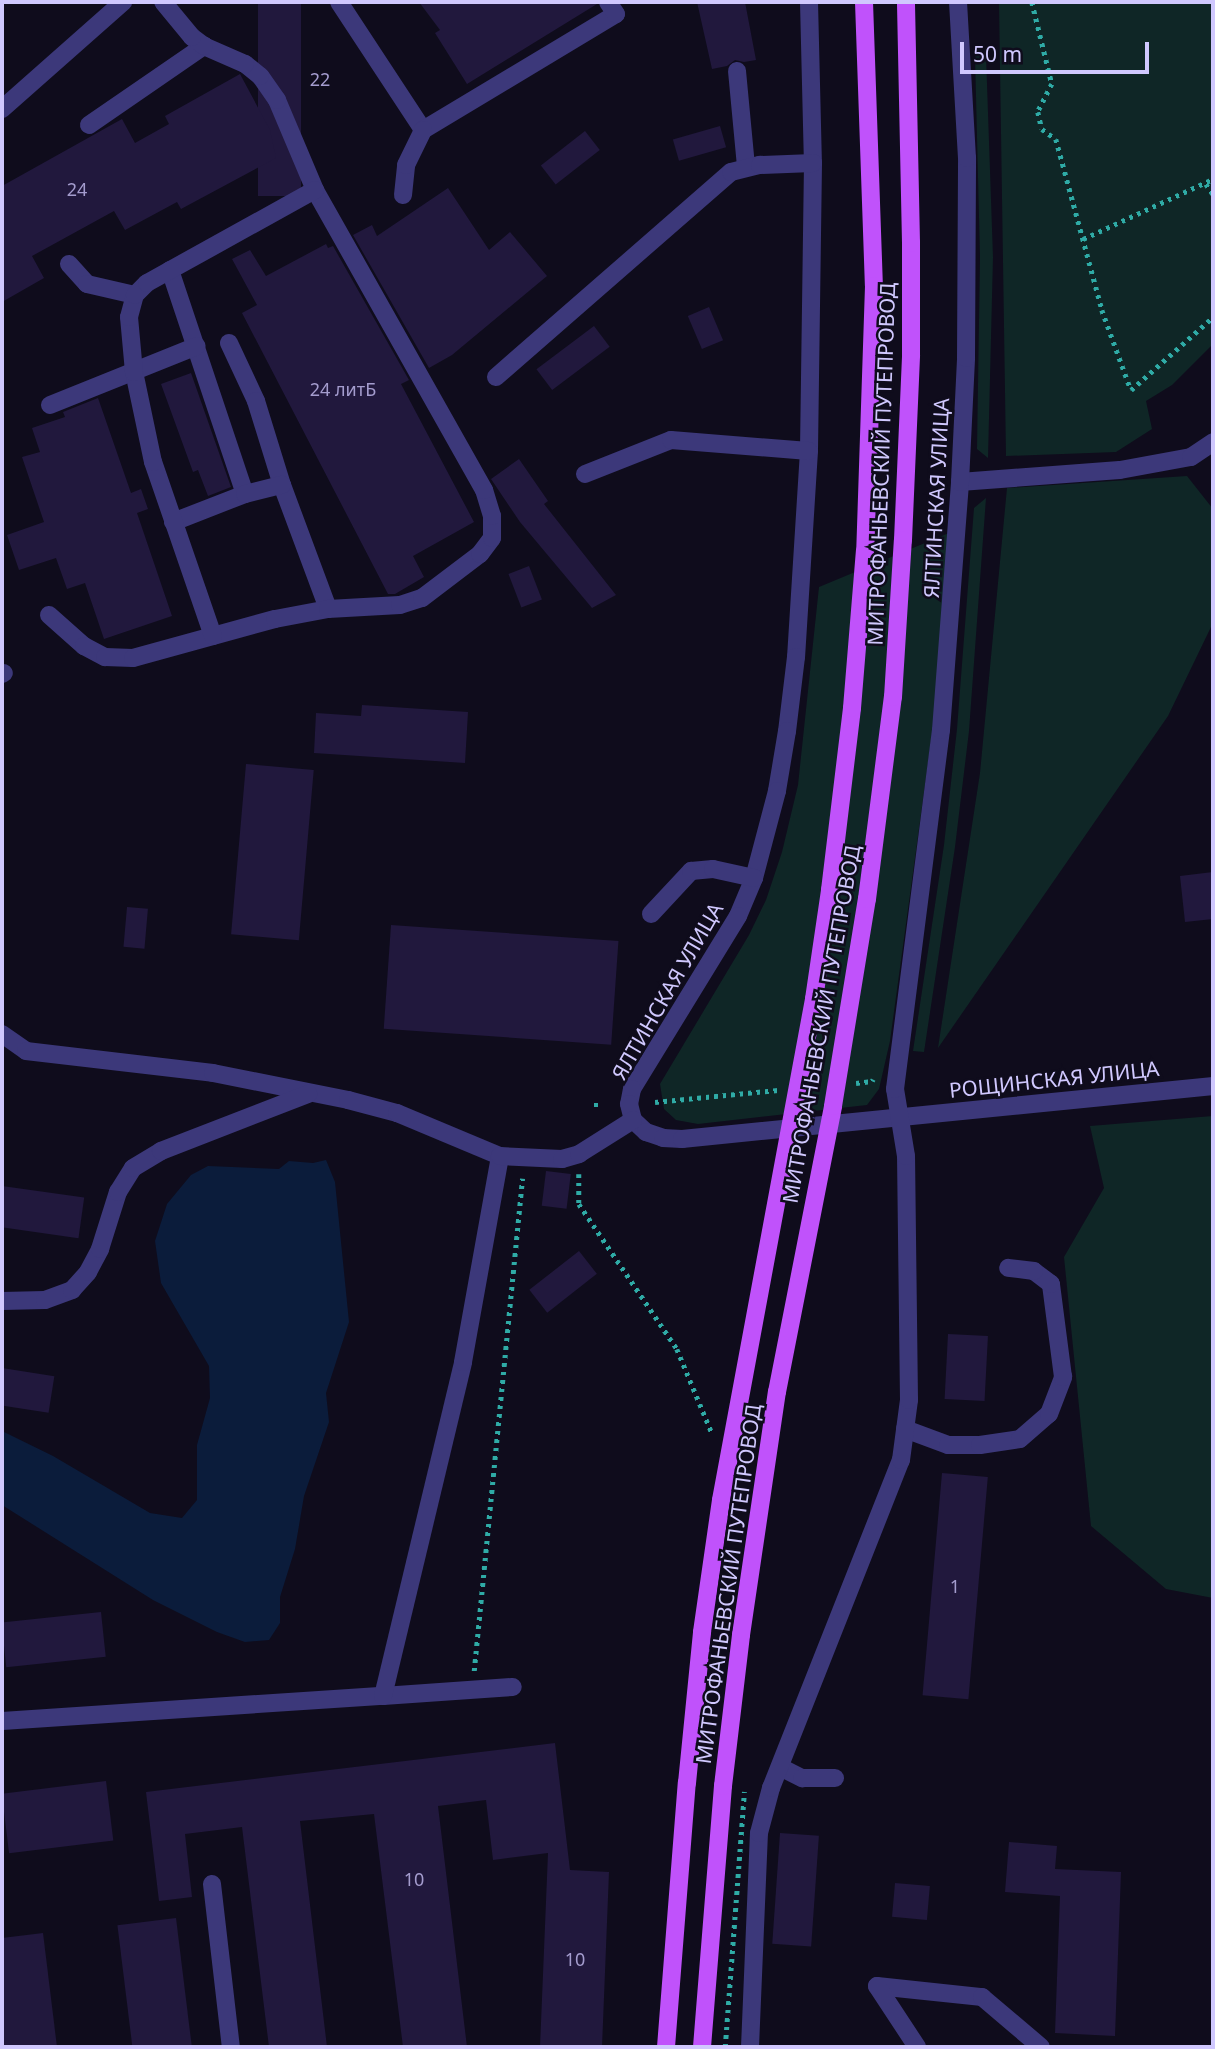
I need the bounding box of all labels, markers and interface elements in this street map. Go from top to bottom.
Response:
scale bar [963,28,1152,72]
text: 50 m [973,40,1022,68]
house number: 22 [310,68,330,90]
house number: 24 [67,178,87,200]
street label: МИТРОФАНЬЕВСКИЙ ПУТЕПРОВОД [862,282,900,646]
house number: 24 литБ [310,378,376,400]
street label: ЯЛТИНСКАЯ УЛИЦА [918,397,954,599]
street label: МИТРОФАНЬЕВСКИЙ ПУТЕПРОВОД [777,843,865,1205]
street label: ЯЛТИНСКАЯ УЛИЦА [606,898,728,1084]
street label: РОЩИНСКАЯ УЛИЦА [948,1055,1160,1103]
street label: МИТРОФАНЬЕВСКИЙ ПУТЕПРОВОД [690,1402,766,1766]
house number: 1 [950,1575,960,1597]
house number: 10 [404,1868,424,1890]
house number: 10 [565,1948,585,1970]

